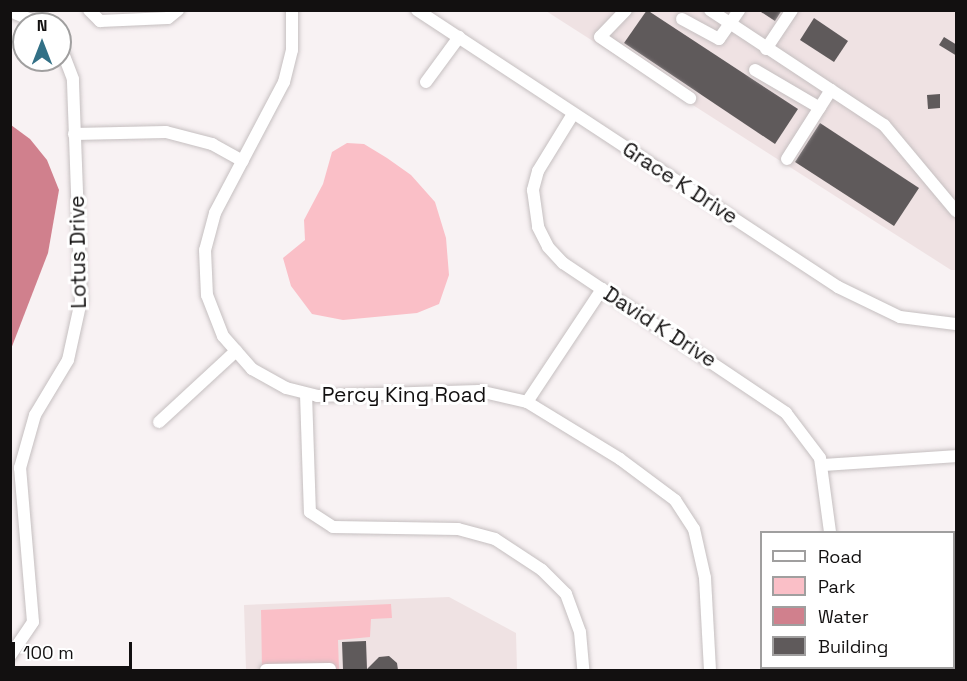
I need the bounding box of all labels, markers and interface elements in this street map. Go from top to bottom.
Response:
north arrow [12,12,72,72]
text: N [37,15,47,36]
street label: Grace K Drive [618,136,742,230]
street label: Lotus Drive [64,195,92,309]
street label: David K Drive [599,281,721,373]
street label: Percy King Road [322,382,486,408]
legend [760,531,955,669]
text: Road [818,545,862,568]
text: Park [818,575,855,598]
text: Water [818,605,869,628]
scale bar [15,630,135,668]
text: Building [818,635,888,658]
text: 100 m [23,641,74,664]

